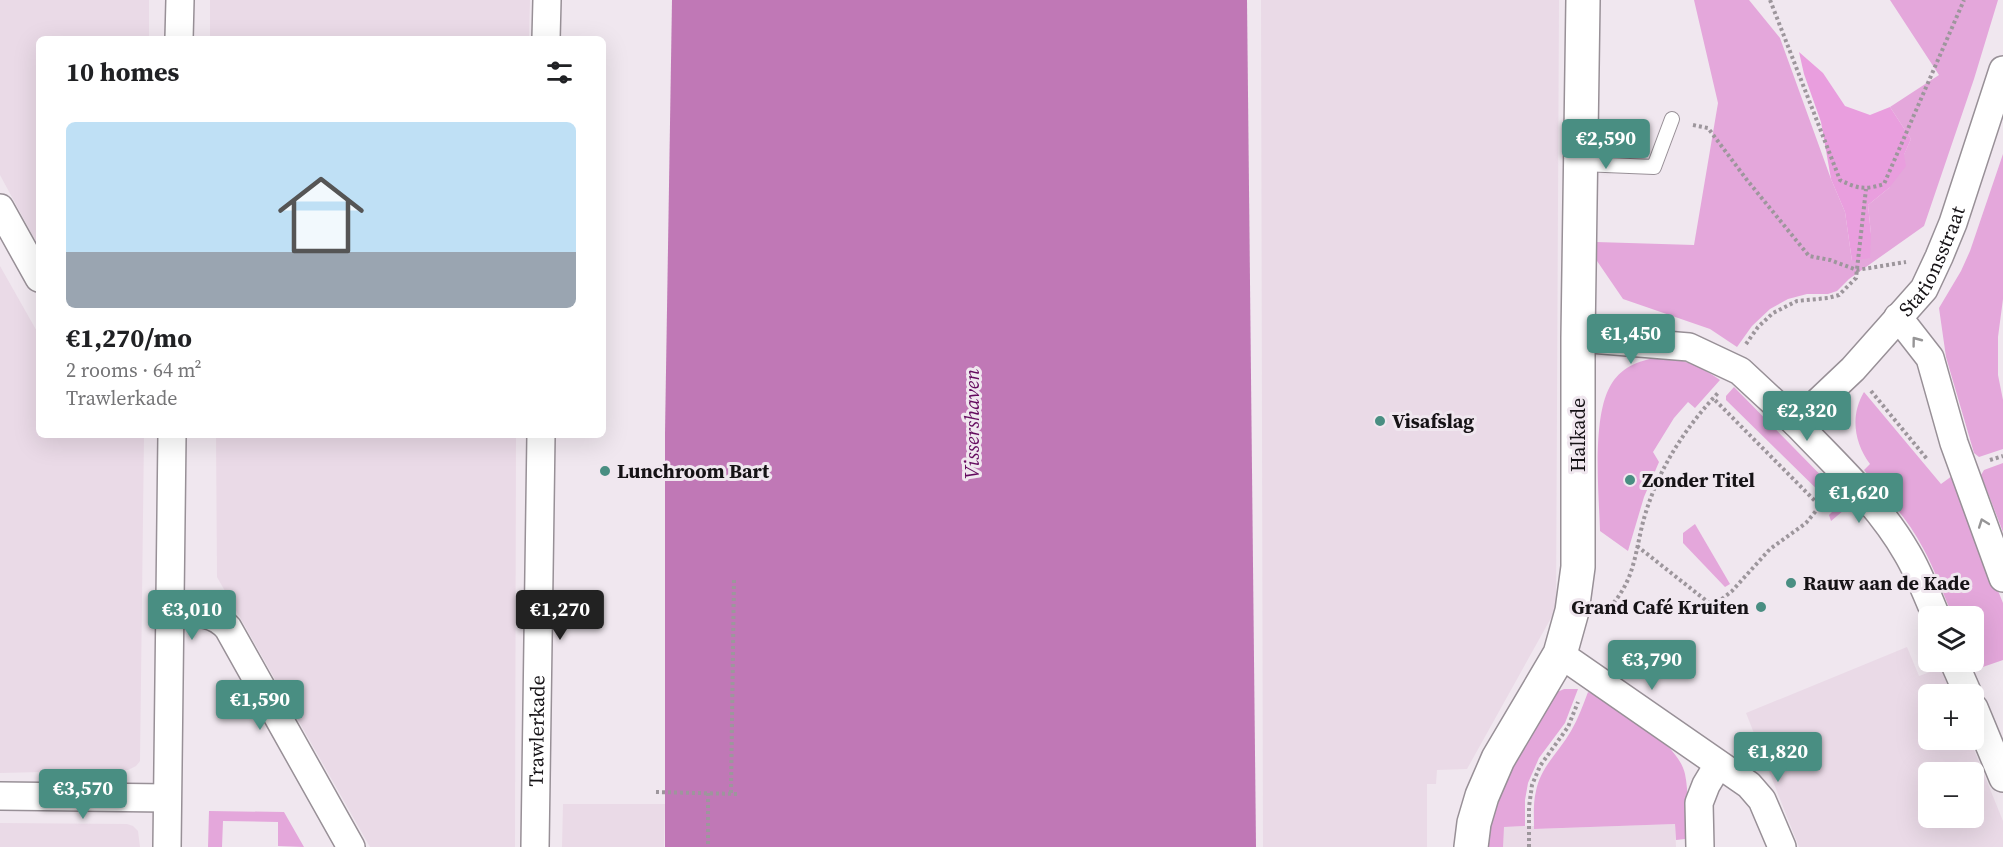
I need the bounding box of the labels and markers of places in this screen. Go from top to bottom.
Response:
pin: €2,590 [1557,119,1655,170]
pin: €1,450 [1582,314,1680,365]
pin: €2,320 [1758,391,1856,442]
place label: Visafslag [1392,407,1474,435]
marker: Visafslag [1373,414,1387,428]
place label: Lunchroom Bart [617,457,770,485]
marker: Lunchroom Bart [598,464,612,478]
place label: Zonder Titel [1642,466,1755,494]
marker: Zonder Titel [1623,473,1637,487]
pin: €1,620 [1810,473,1908,524]
place label: Rauw aan de Kade [1803,569,1970,597]
marker: Rauw aan de Kade [1784,576,1798,590]
pin: €3,010 [143,590,241,641]
pin: €1,270 [511,590,609,641]
place label: Grand Café Kruiten [1571,593,1749,621]
marker: Grand Café Kruiten [1754,600,1768,614]
pin: €3,790 [1603,640,1701,691]
pin: €1,590 [211,680,309,731]
pin: €1,820 [1729,732,1827,783]
pin: €3,570 [34,769,132,820]

